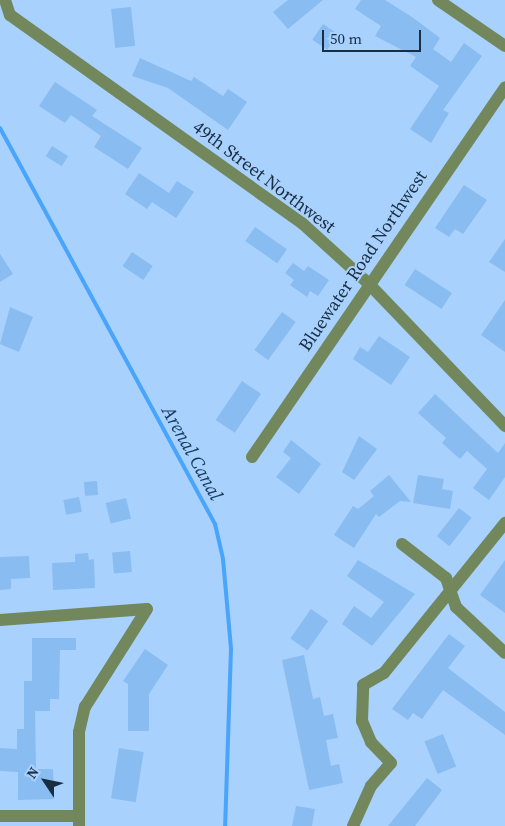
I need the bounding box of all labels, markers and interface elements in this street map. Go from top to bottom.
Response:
scale bar [325,20,424,52]
text: 50 m [330,28,362,49]
street label: 49th Street Northwest [188,116,340,238]
street label: Bluewater Road Northwest [294,167,432,355]
water label: Arenal Canal [157,402,227,504]
north arrow [20,756,70,806]
text: N [21,763,44,782]

